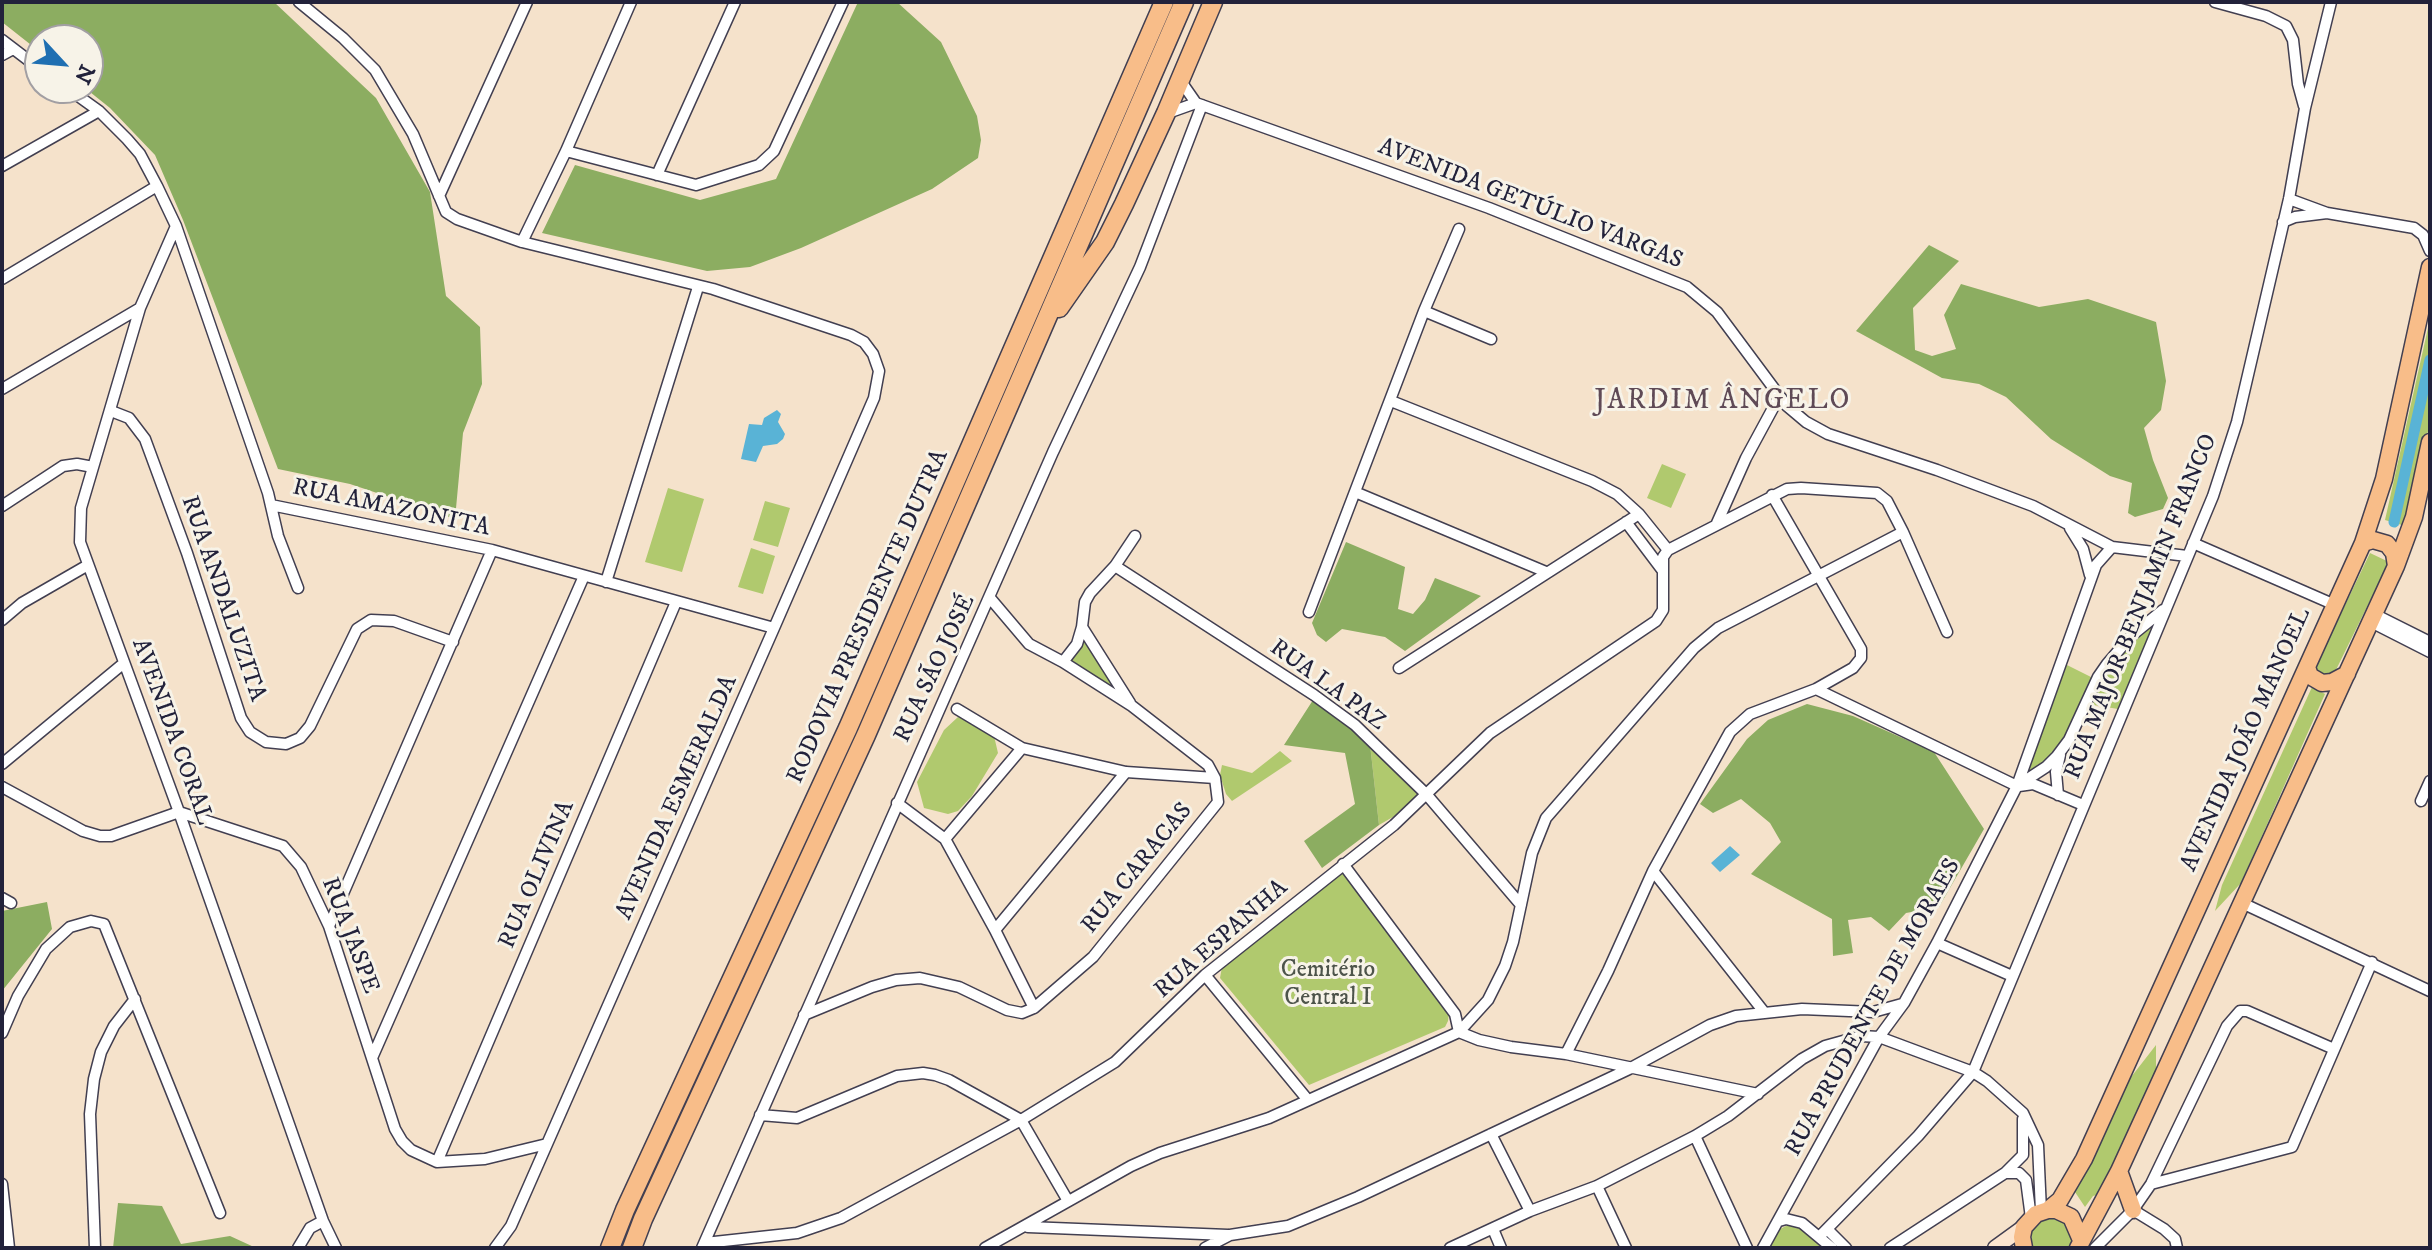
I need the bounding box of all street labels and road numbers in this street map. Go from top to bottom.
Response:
street label: AVENIDA GETÚLIO VARGAS [1374,134,1686,276]
street label: RUA MAJOR BENJAMIN FRANCO [2059,430,2225,784]
street label: RODOVIA PRESIDENTE DUTRA [782,446,956,788]
street label: RUA AMAZONITA [290,474,492,544]
street label: RUA ANDALUZITA [173,492,271,706]
street label: RUA SÃO JOSÉ [889,591,983,747]
street label: AVENIDA JOÃO MANOEL [2176,604,2318,876]
street label: RUA LA PAZ [1264,634,1390,738]
street label: AVENIDA CORAL [124,635,218,829]
street label: AVENIDA ESMERALDA [611,671,745,925]
street label: RUA OLIVINA [494,797,582,953]
street label: RUA CARACAS [1076,798,1200,940]
street label: RUA PRUDENTE DE MORAES [1780,854,1968,1162]
street label: RUA JASPE [314,874,384,998]
street label: RUA ESPANHA [1149,874,1295,1006]

